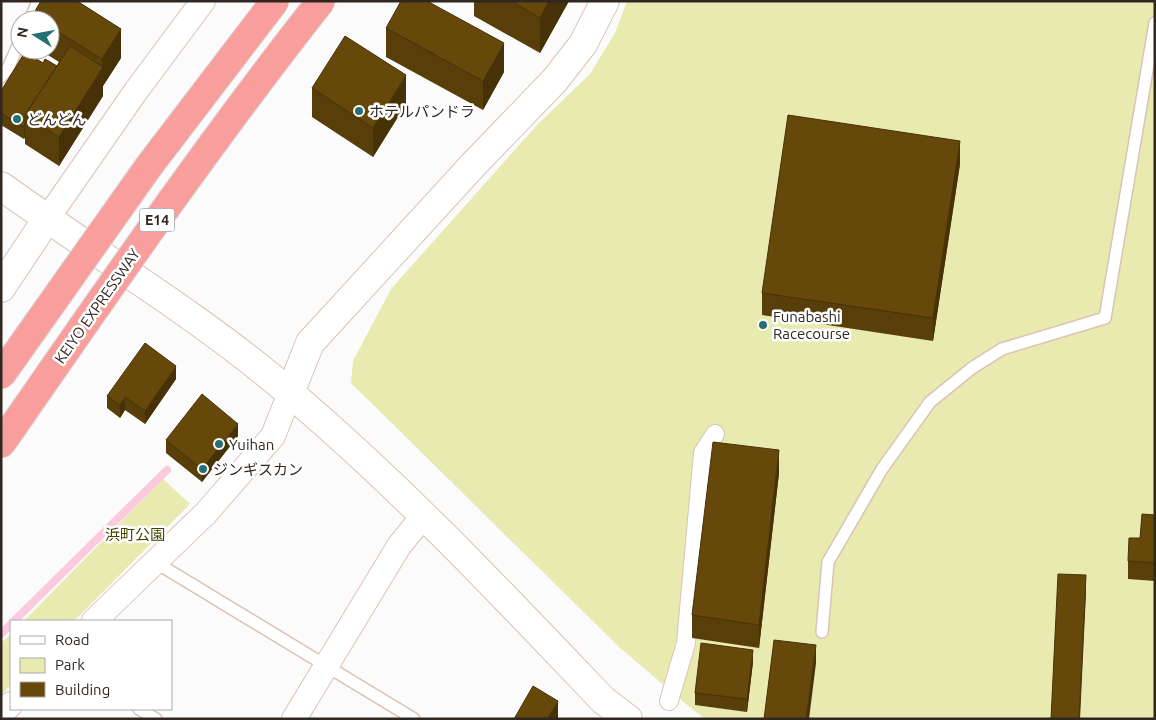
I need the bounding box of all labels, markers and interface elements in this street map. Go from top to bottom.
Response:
north arrow [10,10,60,60]
text: N [13,26,31,39]
place label: ホテルパンドラ [369,103,475,120]
marker: ホテルパンドラ [353,105,365,117]
place label: どんどん [27,111,87,128]
marker: どんどん [11,113,23,125]
road number: E14 [140,208,174,232]
street label: KEIYO EXPRESSWAY [51,245,143,367]
place label: Funabashi Racecourse [773,308,850,342]
marker: Funabashi Racecourse [757,319,769,331]
place label: Yuihan [229,436,274,453]
marker: Yuihan [213,438,225,450]
place label: ジンギスカン [213,461,303,478]
marker: ジンギスカン [197,463,209,475]
park label: 浜町公園 [105,526,165,543]
legend [10,620,172,710]
text: Road [55,631,90,648]
text: Park [55,656,85,673]
text: Building [55,681,110,698]

